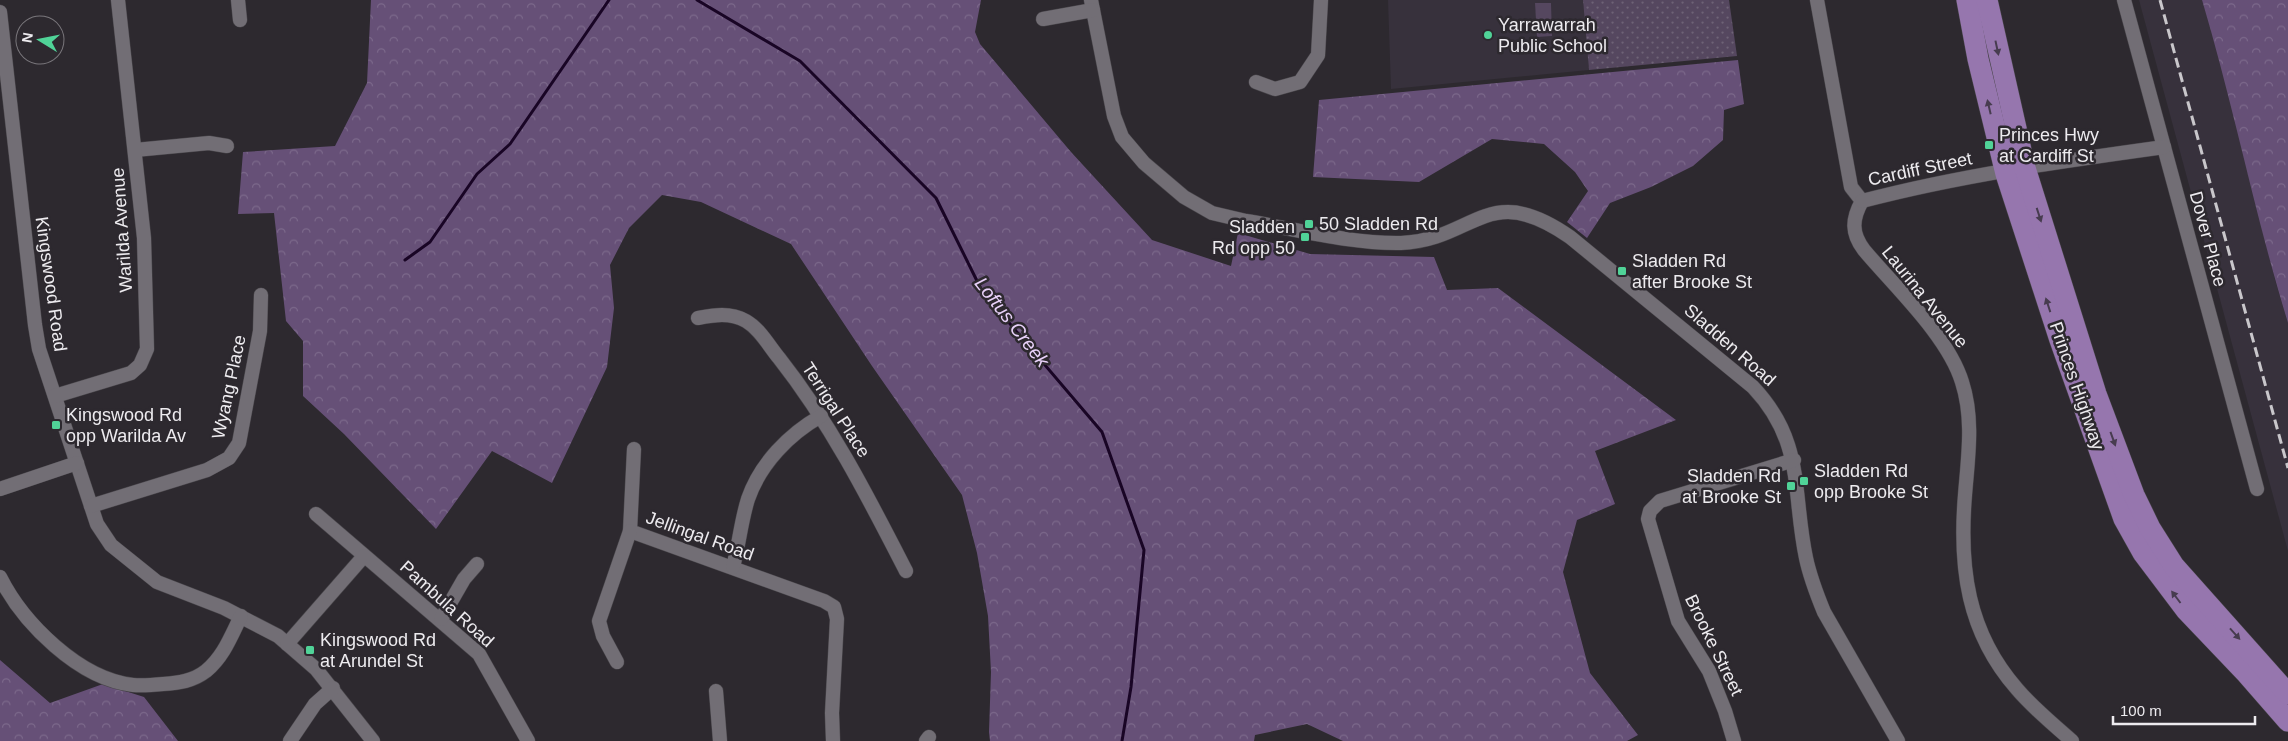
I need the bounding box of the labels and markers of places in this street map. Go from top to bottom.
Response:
place label: Yarrawarrah Public School [1498,15,1607,56]
marker: Yarrawarrah Public School [1482,29,1494,41]
place label: Princes Hwy at Cardiff St [1999,125,2099,166]
marker: Princes Hwy at Cardiff St [1983,139,1995,151]
place label: 50 Sladden Rd [1319,214,1438,234]
place label: Sladden Rd opp 50 [1212,217,1295,258]
marker: 50 Sladden Rd [1303,218,1315,230]
marker: Sladden Rd opp 50 [1299,231,1311,243]
place label: Sladden Rd after Brooke St [1632,251,1752,292]
marker: Sladden Rd after Brooke St [1616,265,1628,277]
place label: Kingswood Rd opp Warilda Av [66,405,186,446]
marker: Kingswood Rd opp Warilda Av [50,419,62,431]
place label: Sladden Rd opp Brooke St [1814,461,1928,502]
place label: Sladden Rd at Brooke St [1682,466,1781,507]
marker: Sladden Rd opp Brooke St [1798,475,1810,487]
marker: Sladden Rd at Brooke St [1785,480,1797,492]
place label: Kingswood Rd at Arundel St [320,630,436,671]
marker: Kingswood Rd at Arundel St [304,644,316,656]

